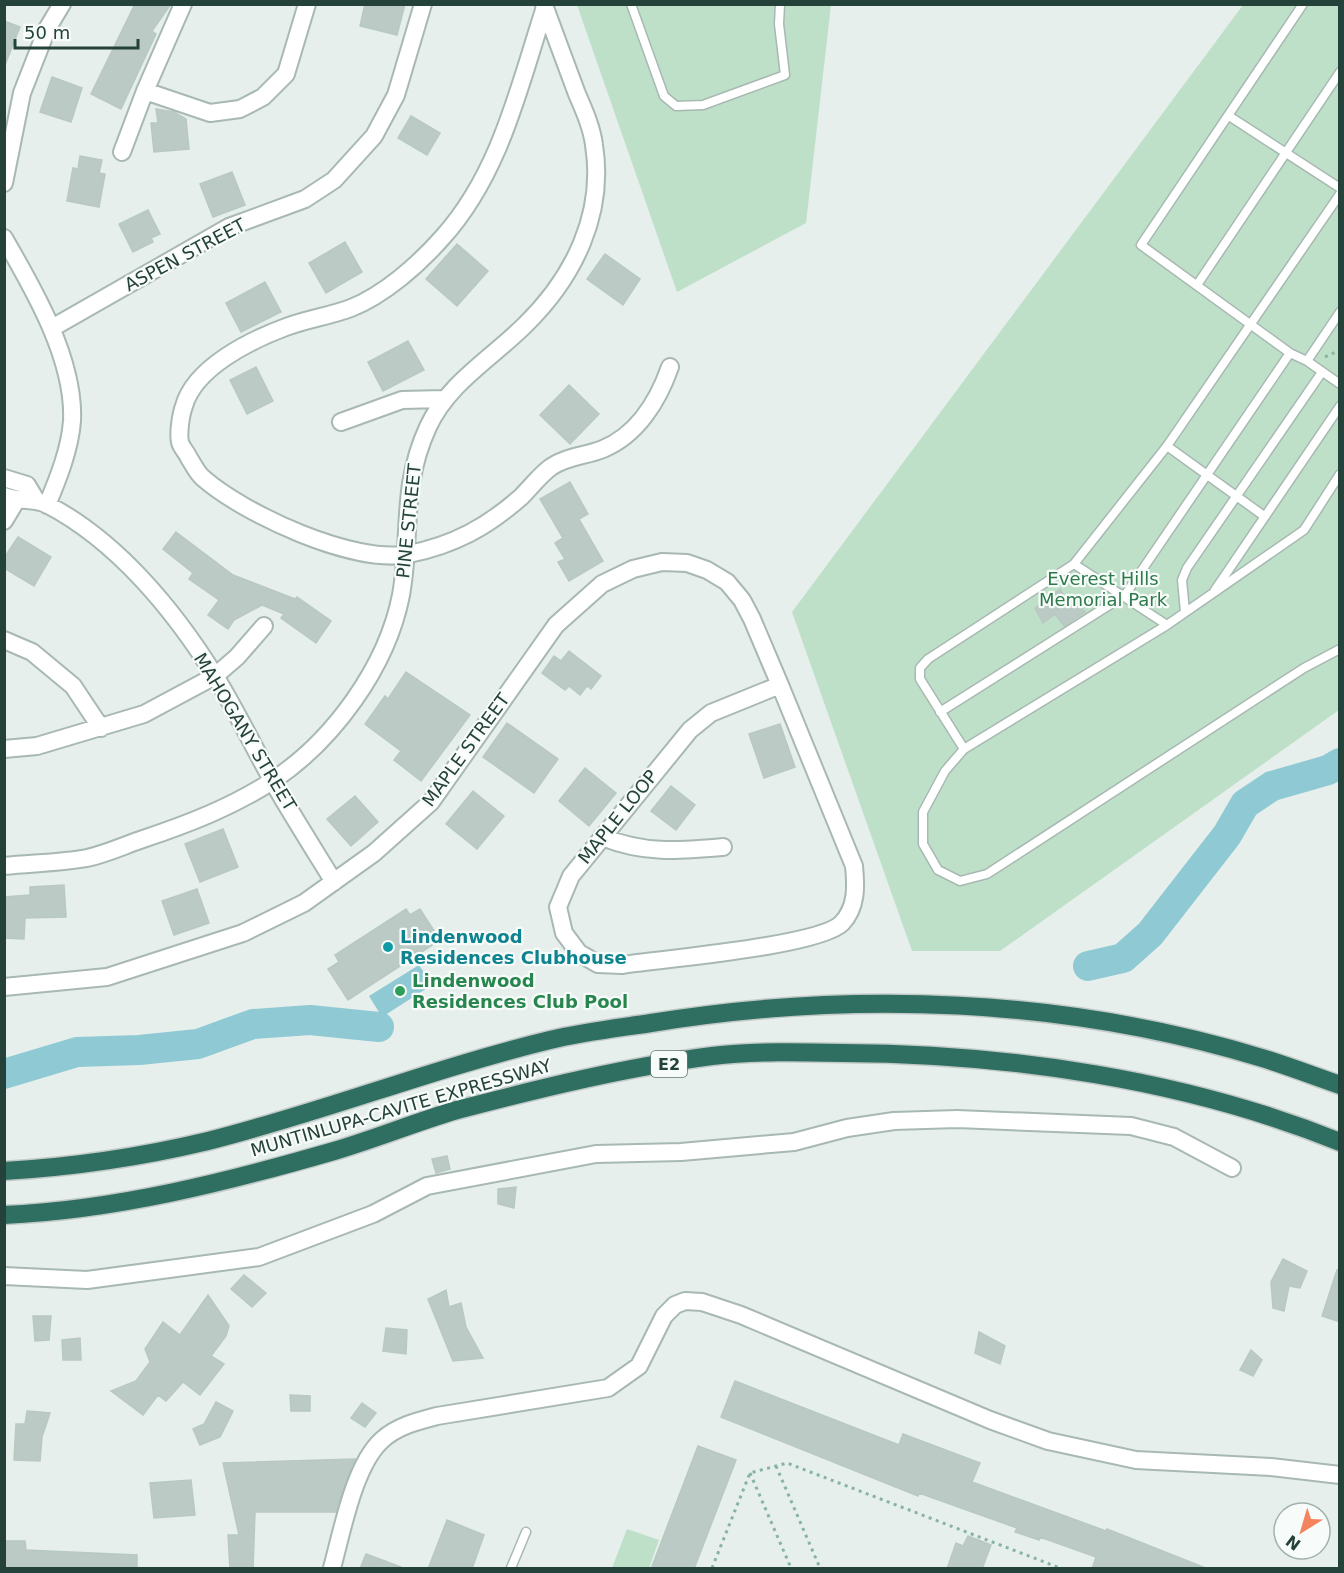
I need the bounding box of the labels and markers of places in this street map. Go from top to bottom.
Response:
place label: Lindenwood Residences Clubhouse [400,926,627,968]
marker: Lindenwood Residences Clubhouse [381,940,395,954]
place label: Lindenwood Residences Club Pool [412,970,628,1012]
marker: Lindenwood Residences Club Pool [393,984,407,998]

